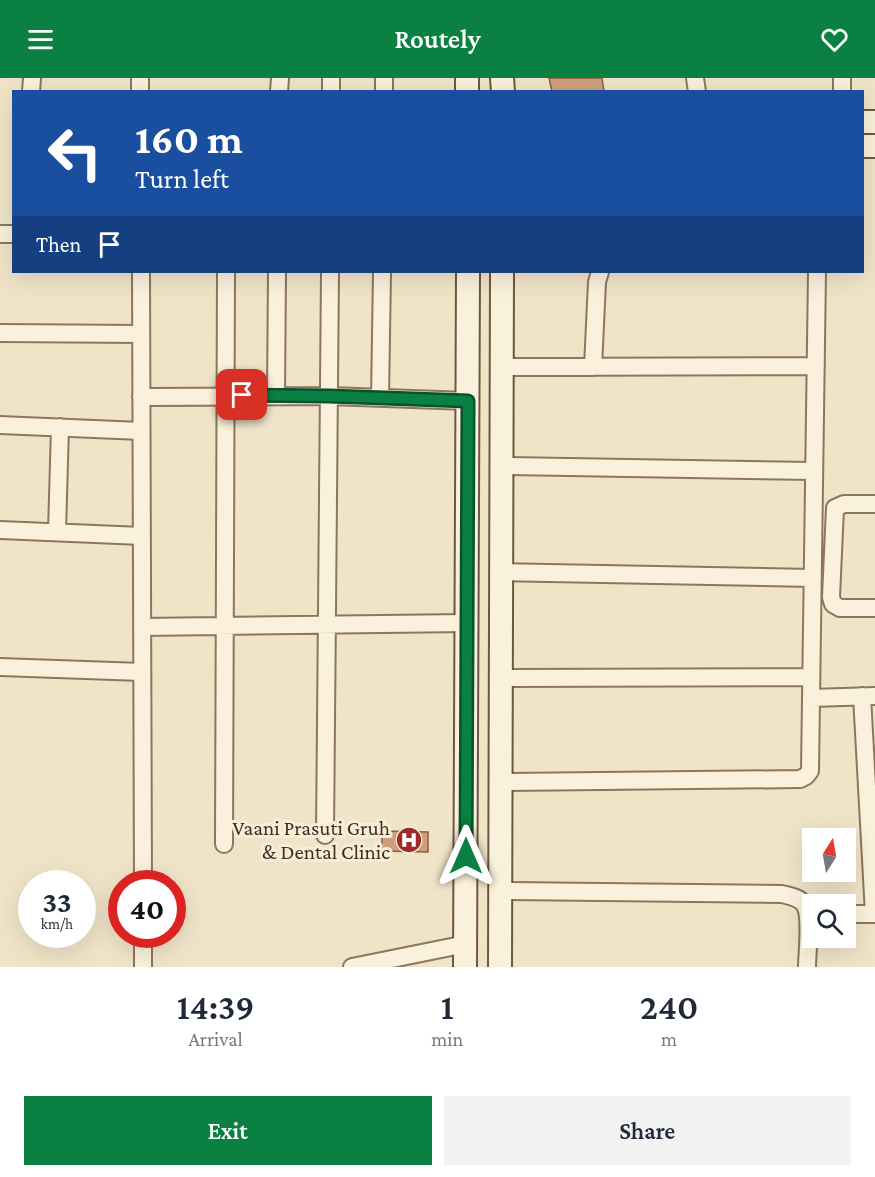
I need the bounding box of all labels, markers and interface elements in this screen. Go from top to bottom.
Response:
icon: menu [24,23,57,56]
icon: heart [818,23,851,56]
text: Routely [394,24,481,54]
icon: left [36,114,114,192]
text: 160 m [135,115,243,162]
text: Turn left [135,164,229,194]
icon: arrive [93,228,126,261]
text: Then [36,232,81,257]
pin [216,369,267,420]
icon: arrive [225,378,258,411]
place label: Vaani Prasuti Gruh & Dental Clinic [233,816,390,864]
position arrow [434,824,498,888]
hospital icon: Vaani Prasuti Gruh & Dental Clinic [394,825,424,855]
north arrow [802,828,856,882]
map controls [802,828,856,948]
speed limit sign: 40 [108,870,186,948]
text: 33 [42,885,72,918]
button: search [802,894,856,948]
text: km/h [41,916,73,932]
text: 14:39 [177,987,254,1027]
text: 1 [441,987,454,1027]
text: 240 [640,987,698,1027]
text: Arrival [188,1028,243,1050]
text: min [431,1028,463,1050]
text: m [661,1028,677,1050]
button: Exit [24,1096,432,1165]
button: Share [444,1096,851,1165]

